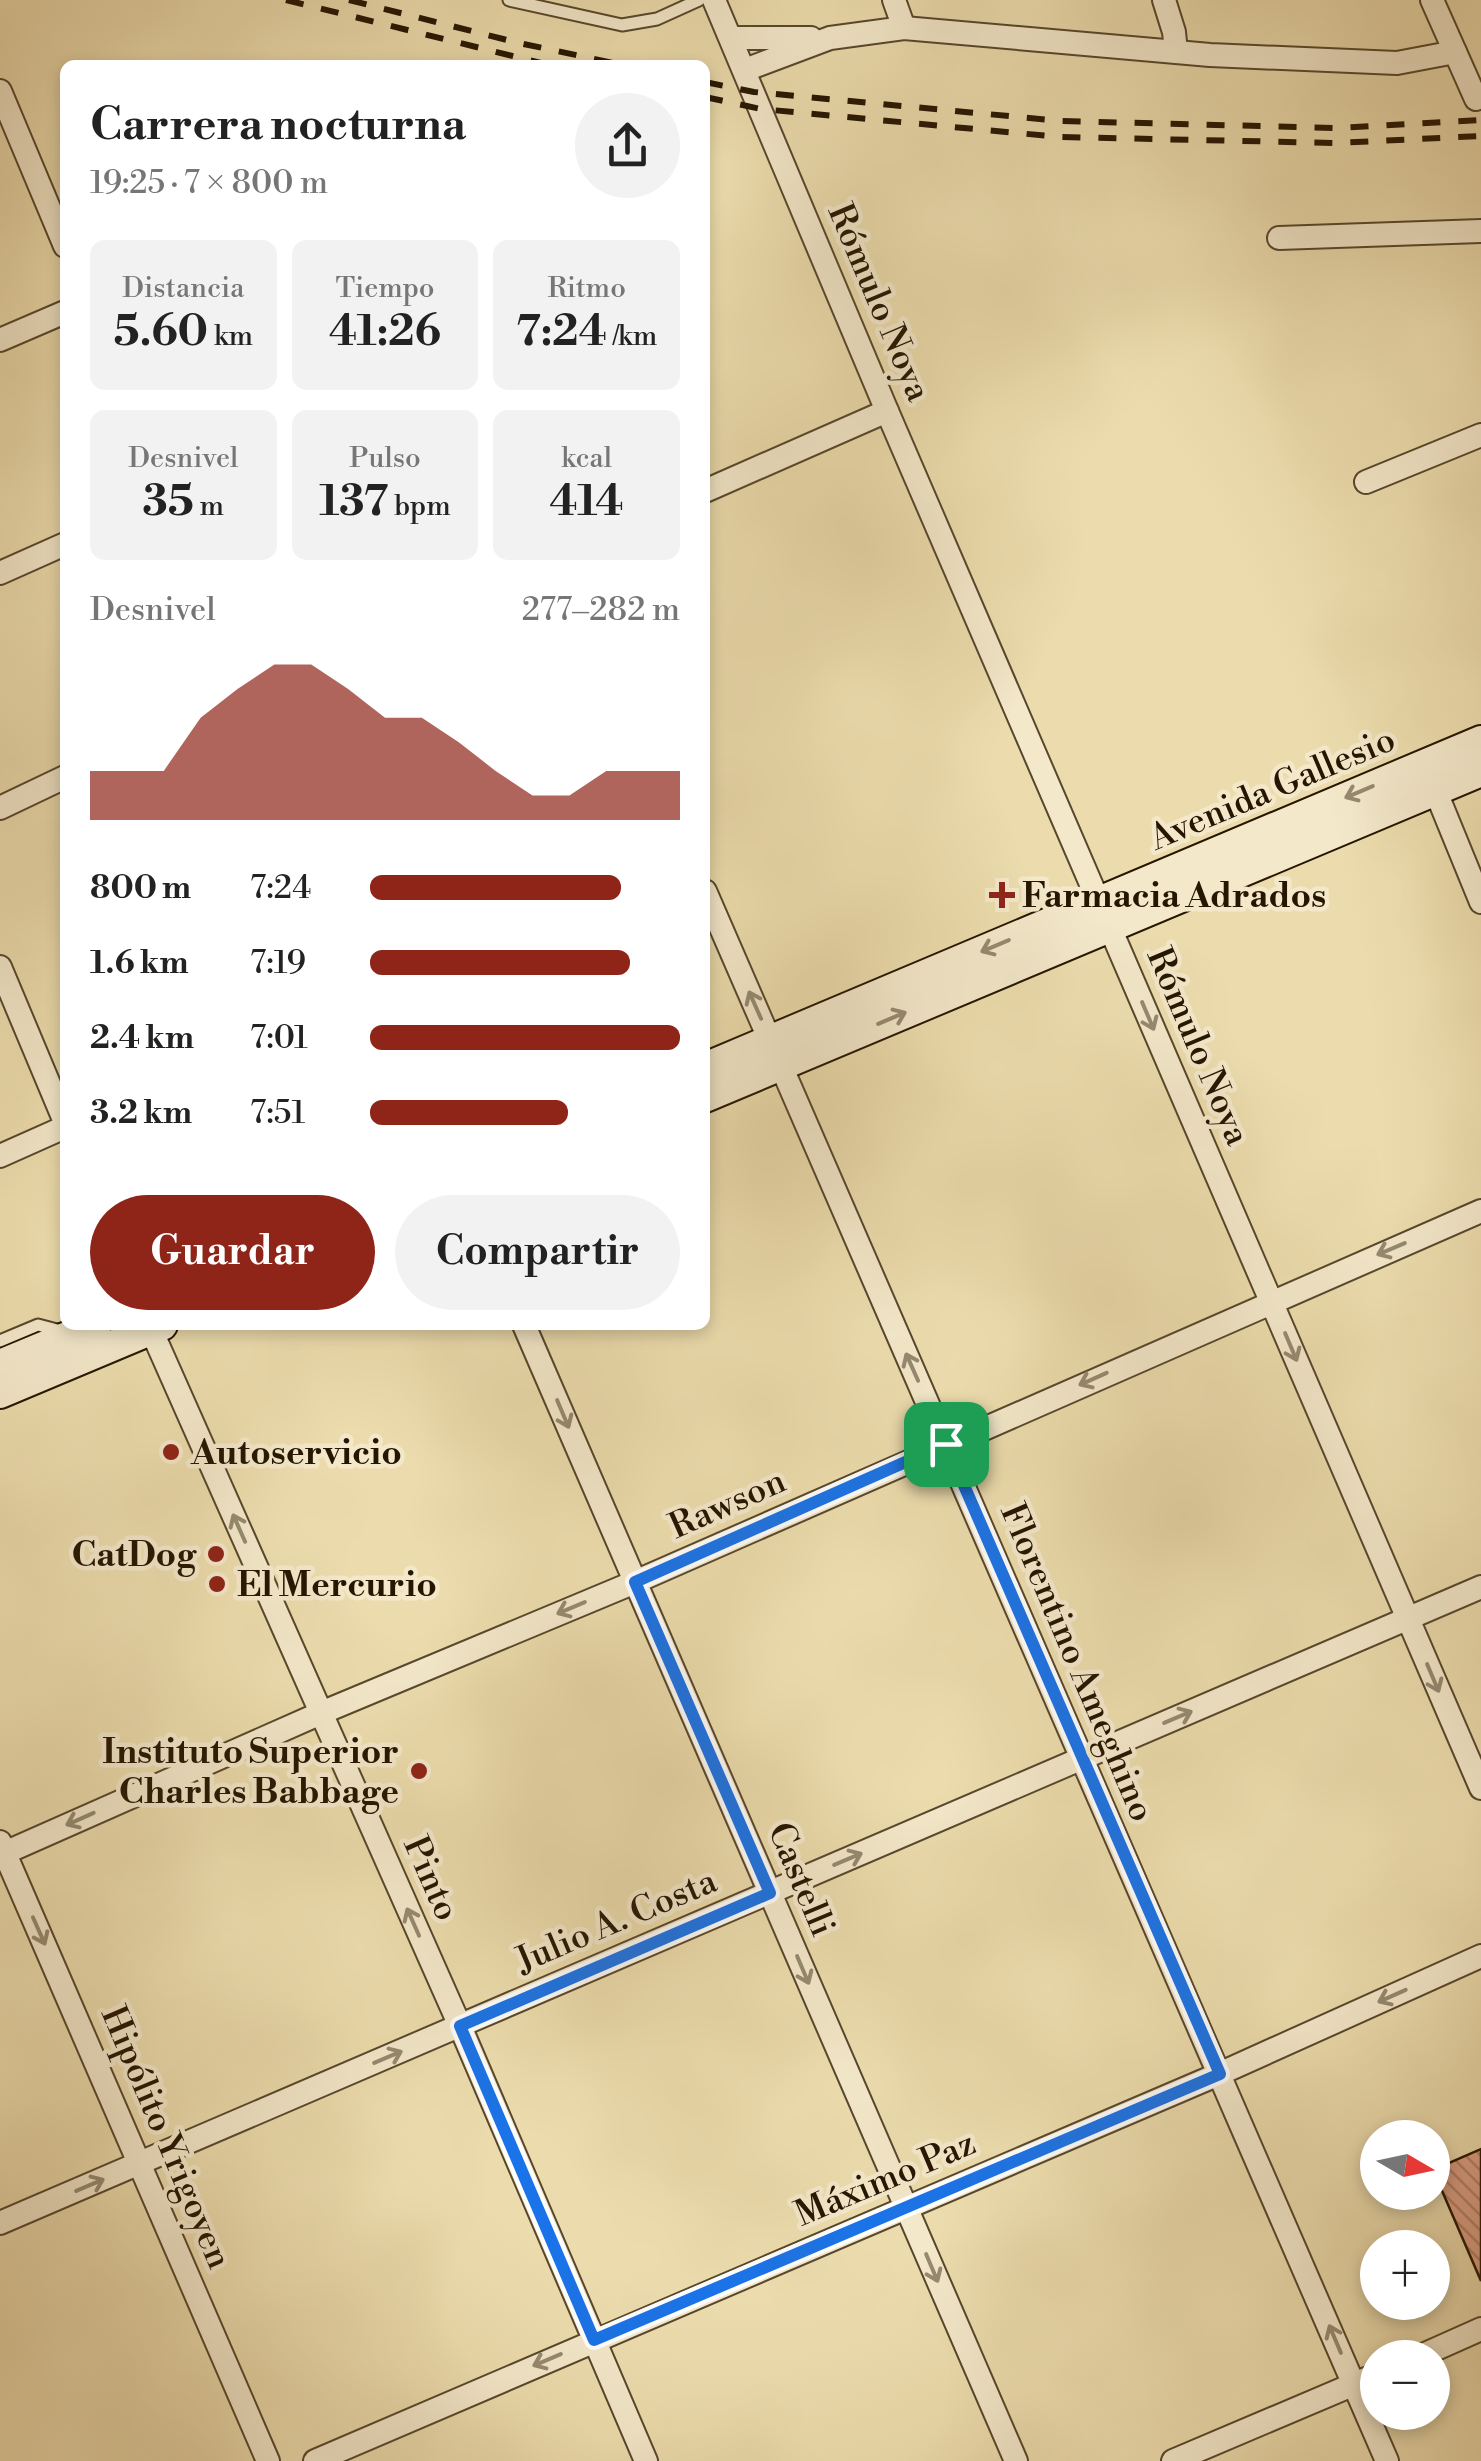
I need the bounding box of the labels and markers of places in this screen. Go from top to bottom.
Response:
place label: Farmacia Adrados [1022,875,1326,918]
marker: Farmacia Adrados [991,884,1013,906]
pin [904,1402,989,1487]
place label: Autoservicio [190,1432,402,1475]
marker: Autoservicio [160,1441,182,1463]
place label: CatDog [71,1534,197,1577]
marker: CatDog [205,1543,227,1565]
place label: El Mercurio [237,1564,437,1607]
marker: El Mercurio [206,1573,228,1595]
place label: Instituto Superior Charles Babbage [102,1731,399,1814]
marker: Instituto Superior Charles Babbage [408,1760,430,1782]

